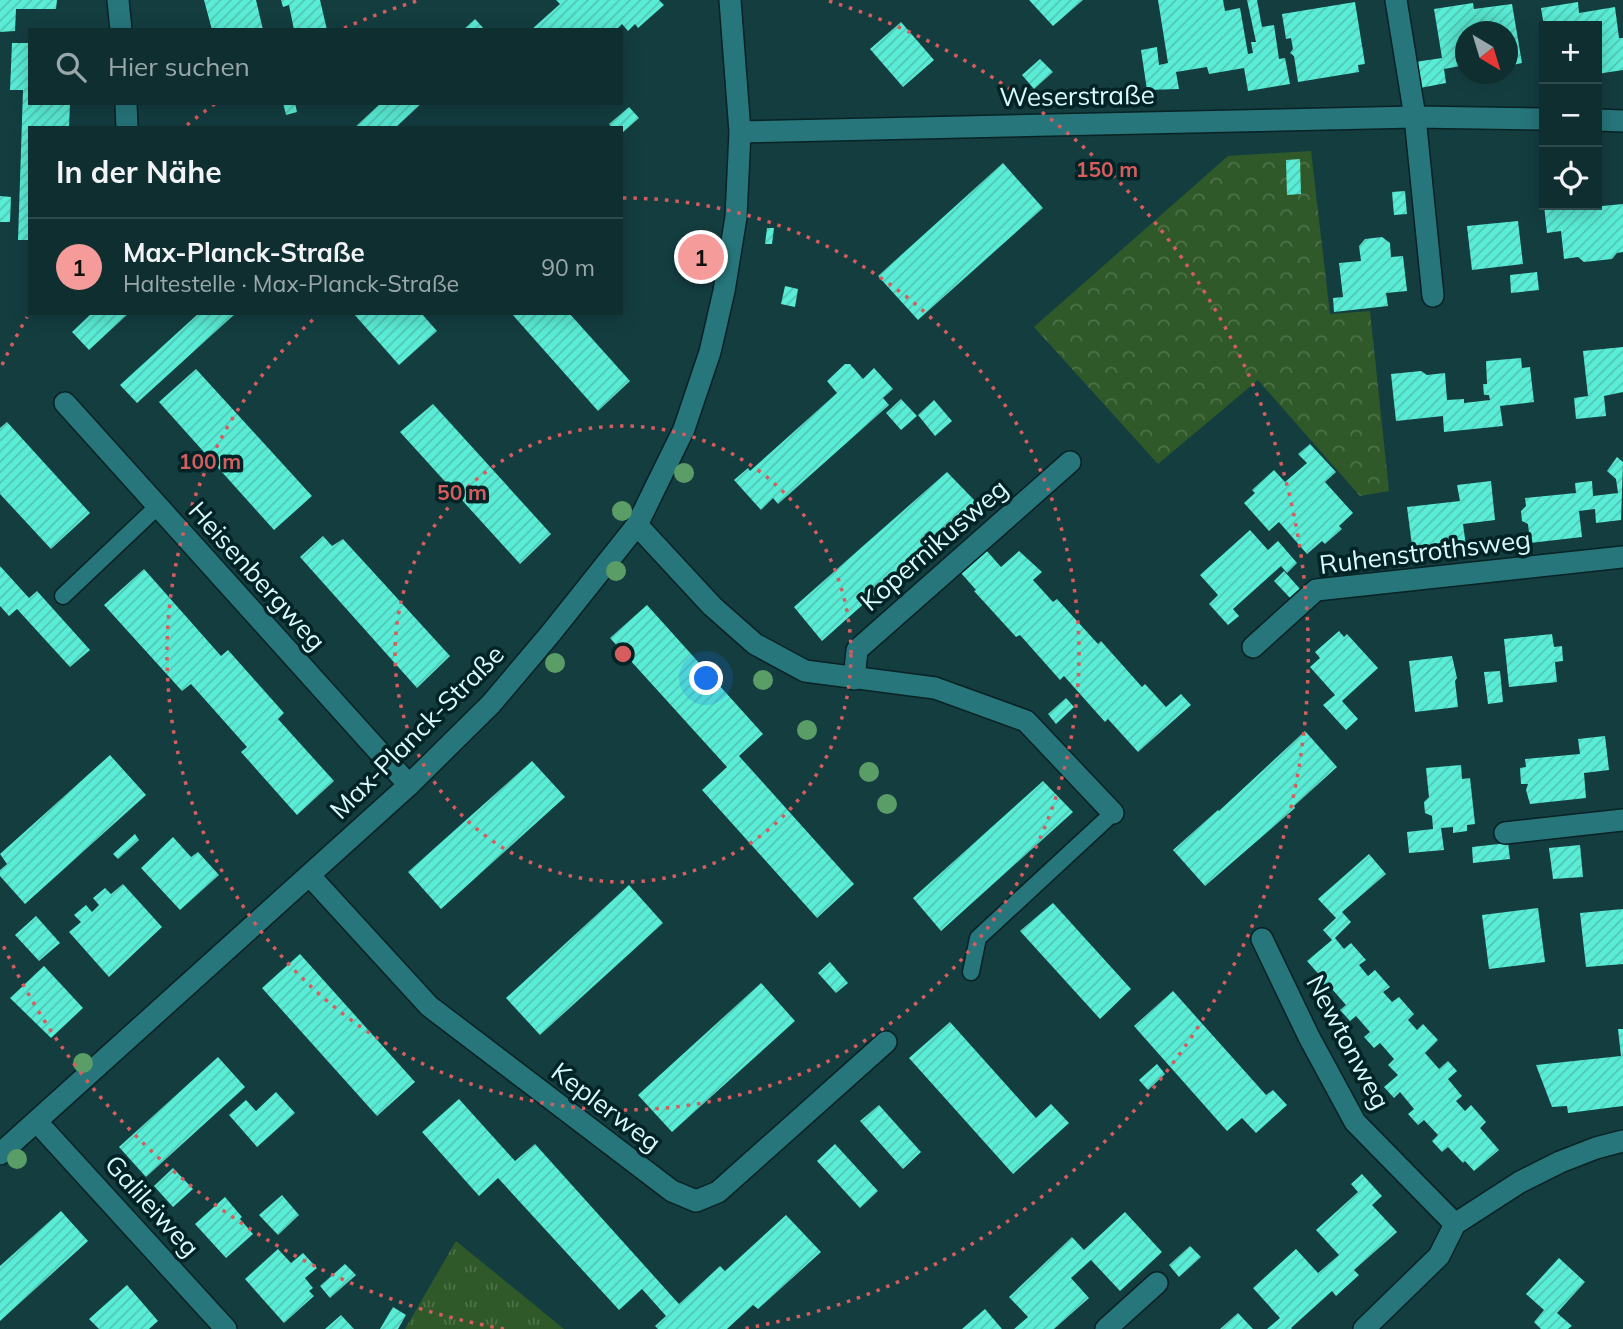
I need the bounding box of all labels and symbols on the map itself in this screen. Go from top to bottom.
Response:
north arrow [1455,21,1518,84]
street label: Weserstraße [999,78,1155,113]
text: 150 m [1076,156,1138,182]
pin: 1 [678,231,724,283]
text: 100 m [179,448,241,474]
street label: Kopernikusweg [853,472,1014,618]
text: 50 m [437,479,487,505]
street label: Heisenbergweg [182,494,333,657]
street label: Ruhenstrothsweg [1317,522,1532,581]
street label: Max-Planck-Straße [323,638,511,826]
centre of rings [611,642,635,666]
your location [689,661,723,695]
street label: Newtonweg [1299,969,1398,1115]
street label: Keplerweg [545,1055,668,1159]
street label: Galileiweg [98,1148,207,1263]

